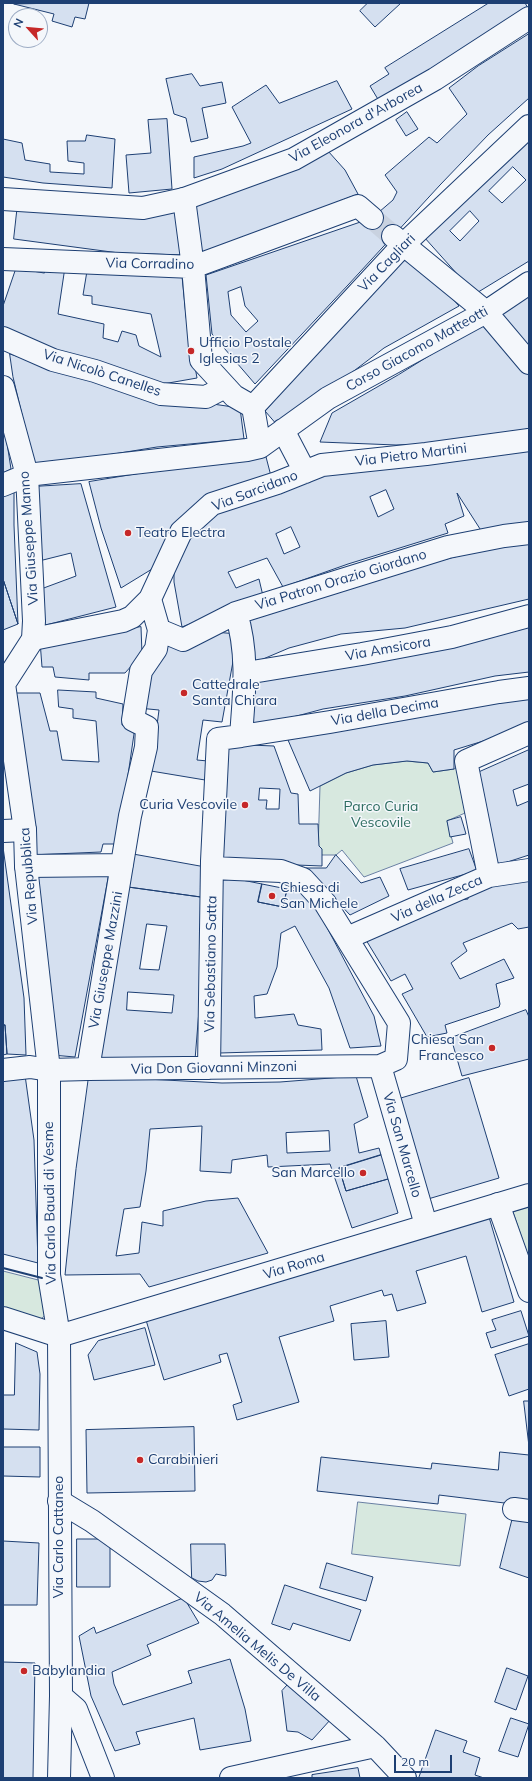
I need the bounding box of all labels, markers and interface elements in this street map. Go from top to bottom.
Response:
north arrow [8,8,48,48]
text: N [10,16,26,30]
street label: Via Eleonora d'Arborea [286,79,426,167]
street label: Via Cagliari [355,230,419,296]
street label: Via Corradino [106,255,194,273]
street label: Corso Giacomo Matteotti [343,303,491,395]
place label: Ufficio Postale Iglesias 2 [199,335,292,368]
street label: Via Nicolò Canelles [41,346,163,400]
marker: Ufficio Postale Iglesias 2 [186,346,196,356]
street label: Via Pietro Martini [354,440,468,470]
street label: Via Sarcidano [210,467,300,515]
street label: Via Giuseppe Manno [16,470,42,606]
place label: Teatro Electra [136,525,225,541]
marker: Teatro Electra [123,528,133,538]
street label: Via Patron Orazio Giordano [253,546,429,614]
street label: Via Amsicora [344,633,432,665]
place label: Cattedrale Santa Chiara [192,677,277,710]
marker: Cattedrale Santa Chiara [179,688,189,698]
street label: Via della Decima [330,694,440,730]
place label: Curia Vescovile [139,797,237,813]
park label: Parco Curia Vescovile [344,799,418,832]
marker: Curia Vescovile [240,800,250,810]
street label: Via Repubblica [16,827,42,925]
street label: Via della Zecca [389,871,485,927]
place label: Chiesa di San Michele [280,880,358,912]
street label: Via Giuseppe Mazzini [86,890,126,1030]
marker: Chiesa di San Michele [267,891,277,901]
street label: Via Sebastiano Satta [201,895,221,1033]
place label: Chiesa San Francesco [411,1032,484,1064]
marker: Chiesa San Francesco [487,1043,497,1053]
street label: Via Don Giovanni Minzoni [131,1058,297,1078]
street label: Via San Marcello [379,1090,425,1200]
street label: Via Carlo Baudi di Vesme [40,1121,60,1285]
place label: San Marcello [272,1165,355,1181]
marker: San Marcello [358,1168,368,1178]
street label: Via Roma [261,1249,327,1283]
place label: Carabinieri [148,1452,218,1468]
marker: Carabinieri [135,1455,145,1465]
street label: Via Carlo Cattaneo [51,1476,67,1598]
street label: Via Amelia Melis De Villa [190,1589,324,1705]
place label: Babylandia [32,1663,106,1679]
marker: Babylandia [19,1666,29,1676]
scale bar [396,1747,454,1773]
text: 20 m [401,1754,429,1769]

